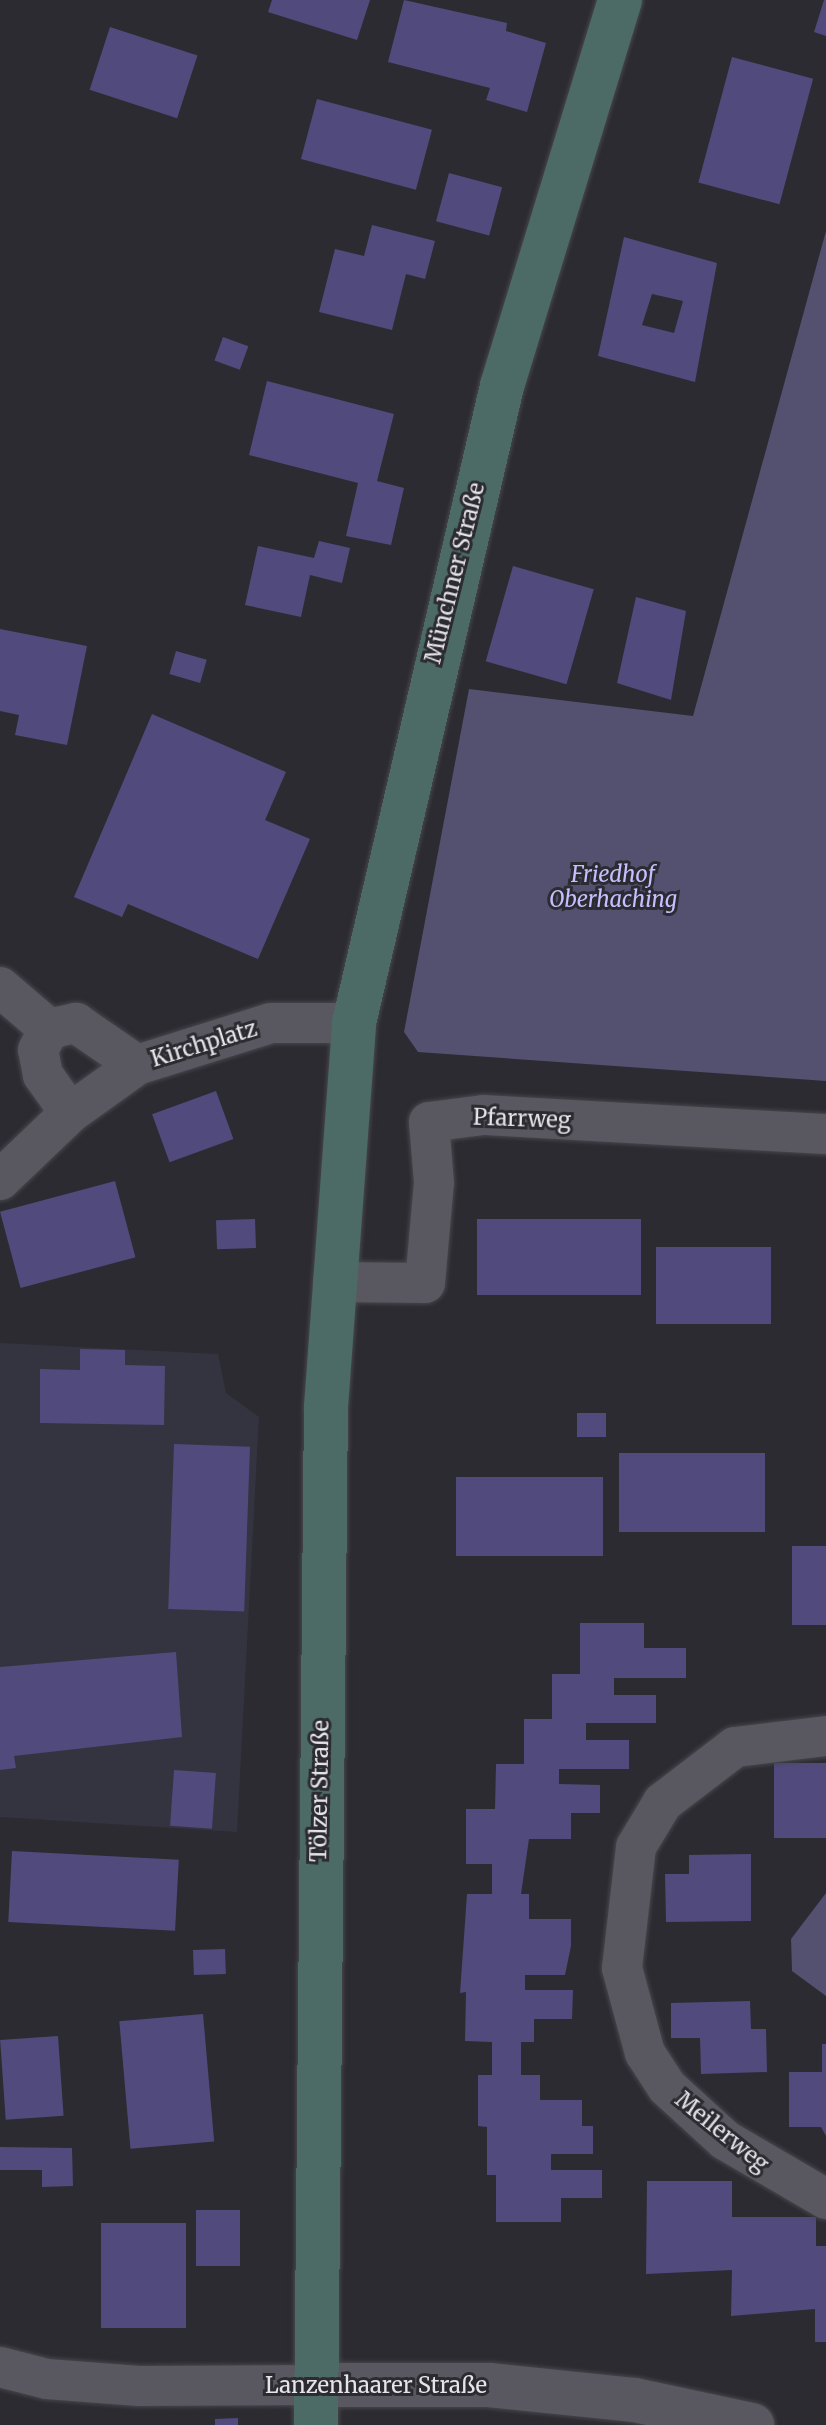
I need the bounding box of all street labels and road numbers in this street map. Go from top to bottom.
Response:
street label: Münchner Straße [420,480,490,666]
street label: Kirchplatz [148,1015,260,1073]
street label: Pfarrweg [473,1104,571,1134]
street label: Tölzer Straße [306,1720,334,1862]
street label: Meilerweg [670,2086,774,2178]
street label: Lanzenhaarer Straße [265,2373,487,2399]

